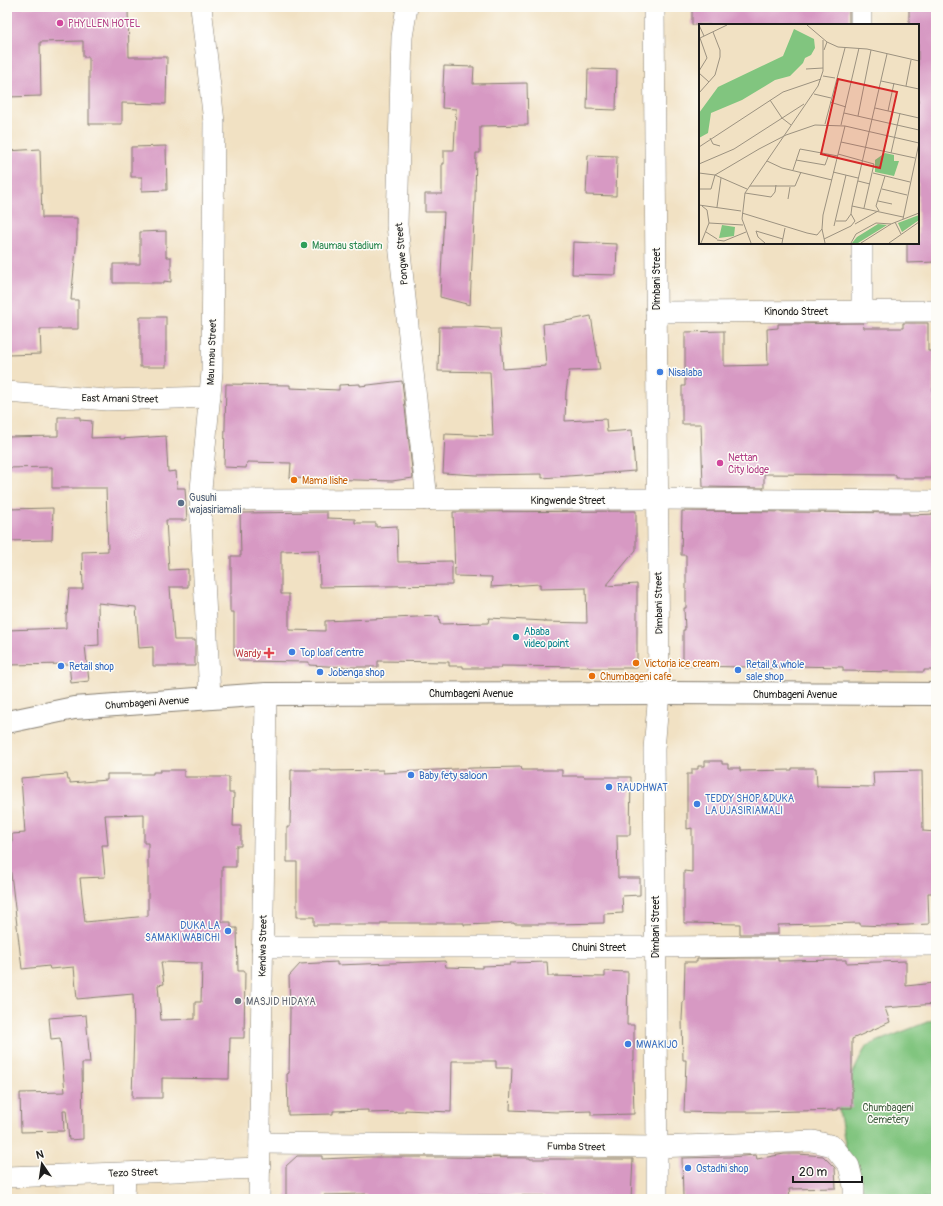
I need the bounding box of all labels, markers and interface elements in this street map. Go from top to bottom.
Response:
marker: PHYLLEN HOTEL [55,18,65,28]
place label: PHYLLEN HOTEL [68,18,141,30]
inset map [699,24,919,244]
street label: Pongwe Street [393,221,411,286]
marker: Maumau stadium [299,240,309,250]
place label: Maumau stadium [312,240,382,252]
street label: Dimbani Street [651,247,663,310]
street label: Kinondo Street [764,306,829,318]
street label: Mau mau Street [205,318,219,385]
marker: Nisalaba [655,367,665,377]
place label: Nisalaba [668,367,703,379]
street label: East Amani Street [81,392,159,406]
place label: Nettan City lodge [728,452,769,476]
marker: Nettan City lodge [715,458,725,468]
marker: Mama lishe [289,475,299,485]
place label: Mama lishe [302,475,348,487]
place label: Gusuhi wajasiriamali [189,492,242,516]
street label: Kingwende Street [531,495,606,507]
marker: Gusuhi wajasiriamali [176,498,186,508]
street label: Dimbani Street [652,571,666,634]
place label: Ababa video point [523,626,570,650]
marker: Ababa video point [511,632,521,642]
marker: Top loaf centre [287,647,297,657]
place label: Top loaf centre [300,647,364,659]
place label: Wardy [235,648,262,660]
marker: Wardy [264,648,274,658]
marker: Victoria ice cream [631,658,641,668]
place label: Victoria ice cream [644,658,719,670]
place label: Retail & whole sale shop [746,659,804,683]
marker: Retail shop [56,661,66,671]
place label: Retail shop [69,661,114,673]
marker: Retail & whole sale shop [733,665,743,675]
marker: Jobenga shop [315,667,325,677]
place label: Jobenga shop [328,667,385,679]
marker: Chumbageni cafe [587,671,597,681]
place label: Chumbageni cafe [600,671,672,683]
street label: Chumbageni Avenue [429,688,513,700]
street label: Chumbageni Avenue [753,689,837,701]
street label: Chumbageni Avenue [105,694,190,712]
marker: Baby fety saloon [406,770,416,780]
place label: Baby fety saloon [419,770,488,782]
marker: RAUDHWAT [604,782,614,792]
place label: RAUDHWAT [617,782,668,794]
place label: TEDDY SHOP &DUKA LA UJASIRIAMALI [705,793,795,817]
marker: TEDDY SHOP &DUKA LA UJASIRIAMALI [692,799,702,809]
street label: Dimbani Street [650,895,662,958]
street label: Kendwa Street [256,914,270,977]
place label: DUKA LA SAMAKI WABICHI [145,920,221,944]
marker: DUKA LA SAMAKI WABICHI [223,926,233,936]
street label: Chuini Street [572,942,627,954]
marker: MASJID HIDAYA [233,996,243,1006]
place label: MASJID HIDAYA [246,996,316,1008]
marker: MWAKIJO [623,1039,633,1049]
place label: MWAKIJO [636,1039,678,1051]
park label: Chumbageni Cemetery [862,1102,914,1126]
street label: Fumba Street [547,1140,606,1154]
north arrow [22,1144,62,1184]
text: N [35,1147,45,1162]
scale bar [793,1158,862,1184]
marker: Ostadhi shop [683,1163,693,1173]
place label: Ostadhi shop [696,1163,749,1175]
text: 20 m [799,1165,828,1180]
street label: Tezo Street [108,1166,159,1180]

